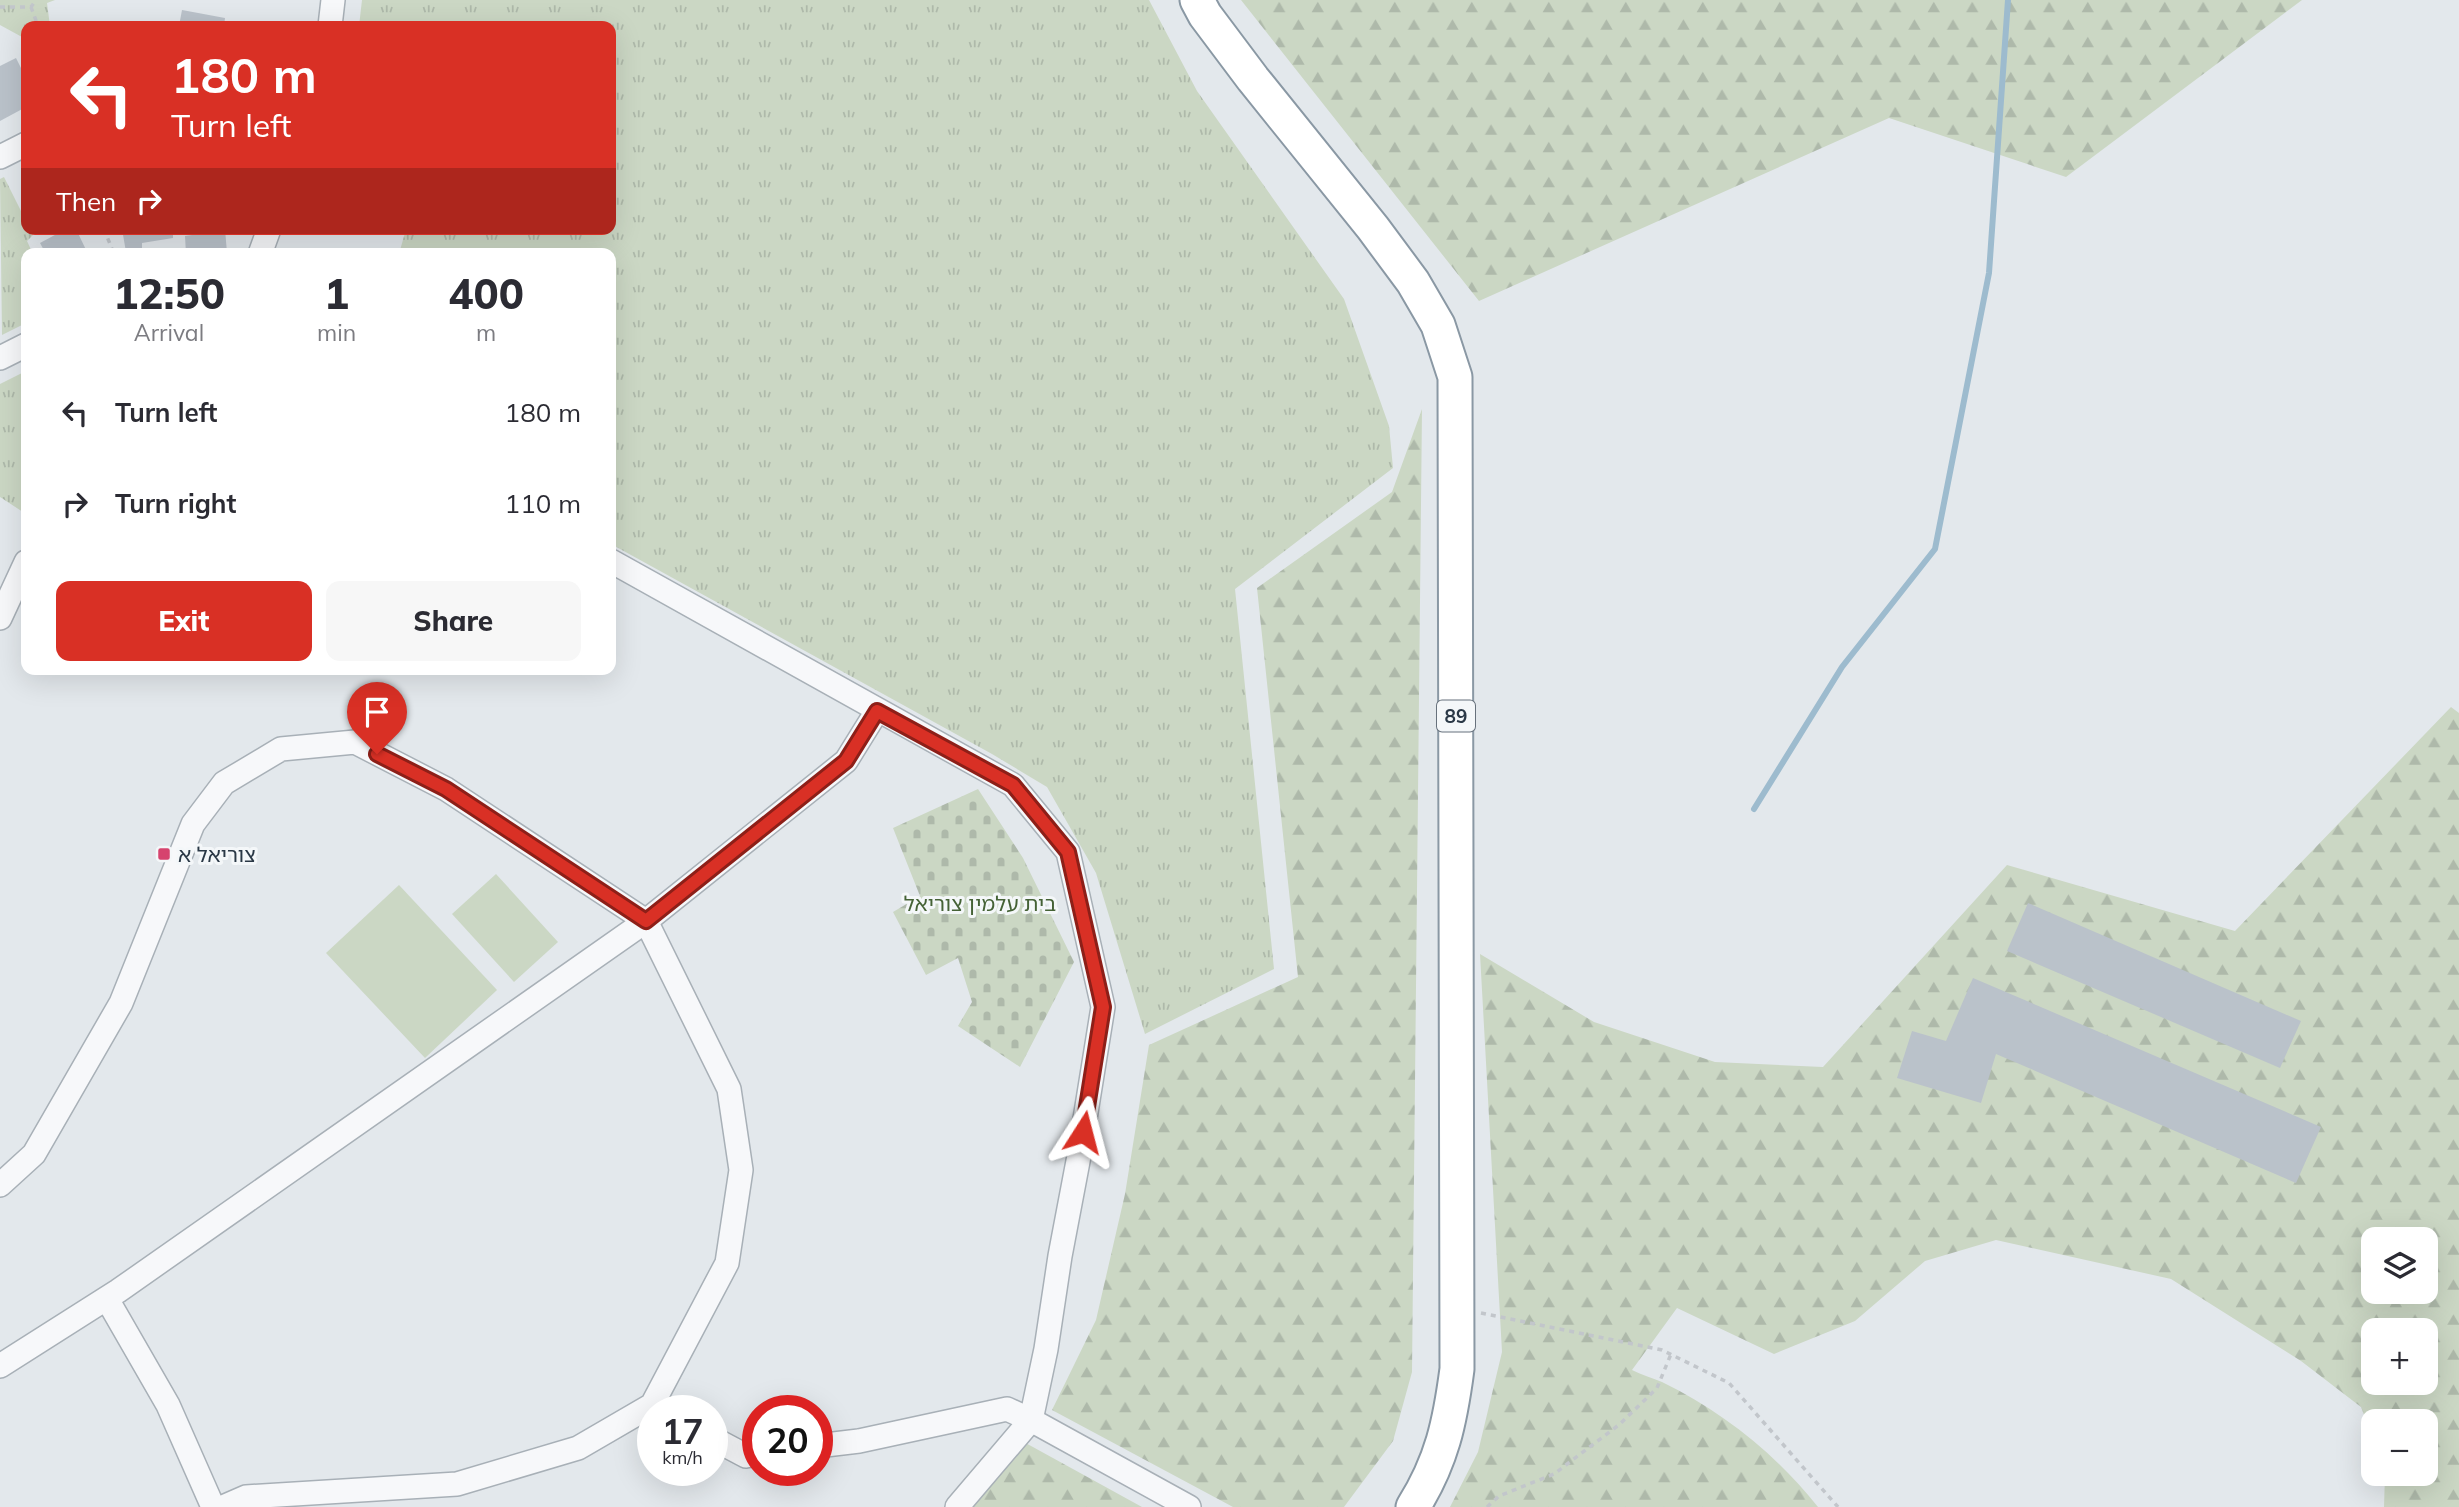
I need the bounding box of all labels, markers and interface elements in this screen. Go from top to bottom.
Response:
text: 180 m [171,44,317,105]
icon: left [56,49,147,140]
text: Turn left [171,105,291,145]
icon: right [130,182,168,220]
text: Then [56,185,116,218]
text: 12:50 [113,267,225,320]
text: 1 [324,267,349,320]
text: 400 [448,267,524,320]
text: Arrival [134,318,204,347]
text: min [317,318,356,347]
text: m [476,318,496,347]
icon: left [56,394,94,432]
text: Turn left [115,396,217,429]
text: 180 m [505,396,581,429]
icon: right [56,485,94,523]
text: Turn right [115,487,236,520]
text: 110 m [505,487,581,520]
button: Exit [56,581,312,661]
button: Share [326,581,581,661]
pin [347,682,407,754]
icon: arrive [358,693,396,731]
road number: 89 [1437,701,1475,732]
place label: צוריאל א [178,841,256,867]
marker: צוריאל א [156,846,172,862]
park label: בית עלמין צוריאל [904,890,1056,916]
position arrow [1046,1095,1120,1169]
map controls [2361,1227,2438,1486]
button: layers [2361,1227,2438,1304]
button: + [2361,1318,2438,1395]
speed limit sign: 20 [742,1395,833,1486]
text: 17 [661,1409,704,1453]
button: − [2361,1409,2438,1486]
text: km/h [662,1446,703,1469]

